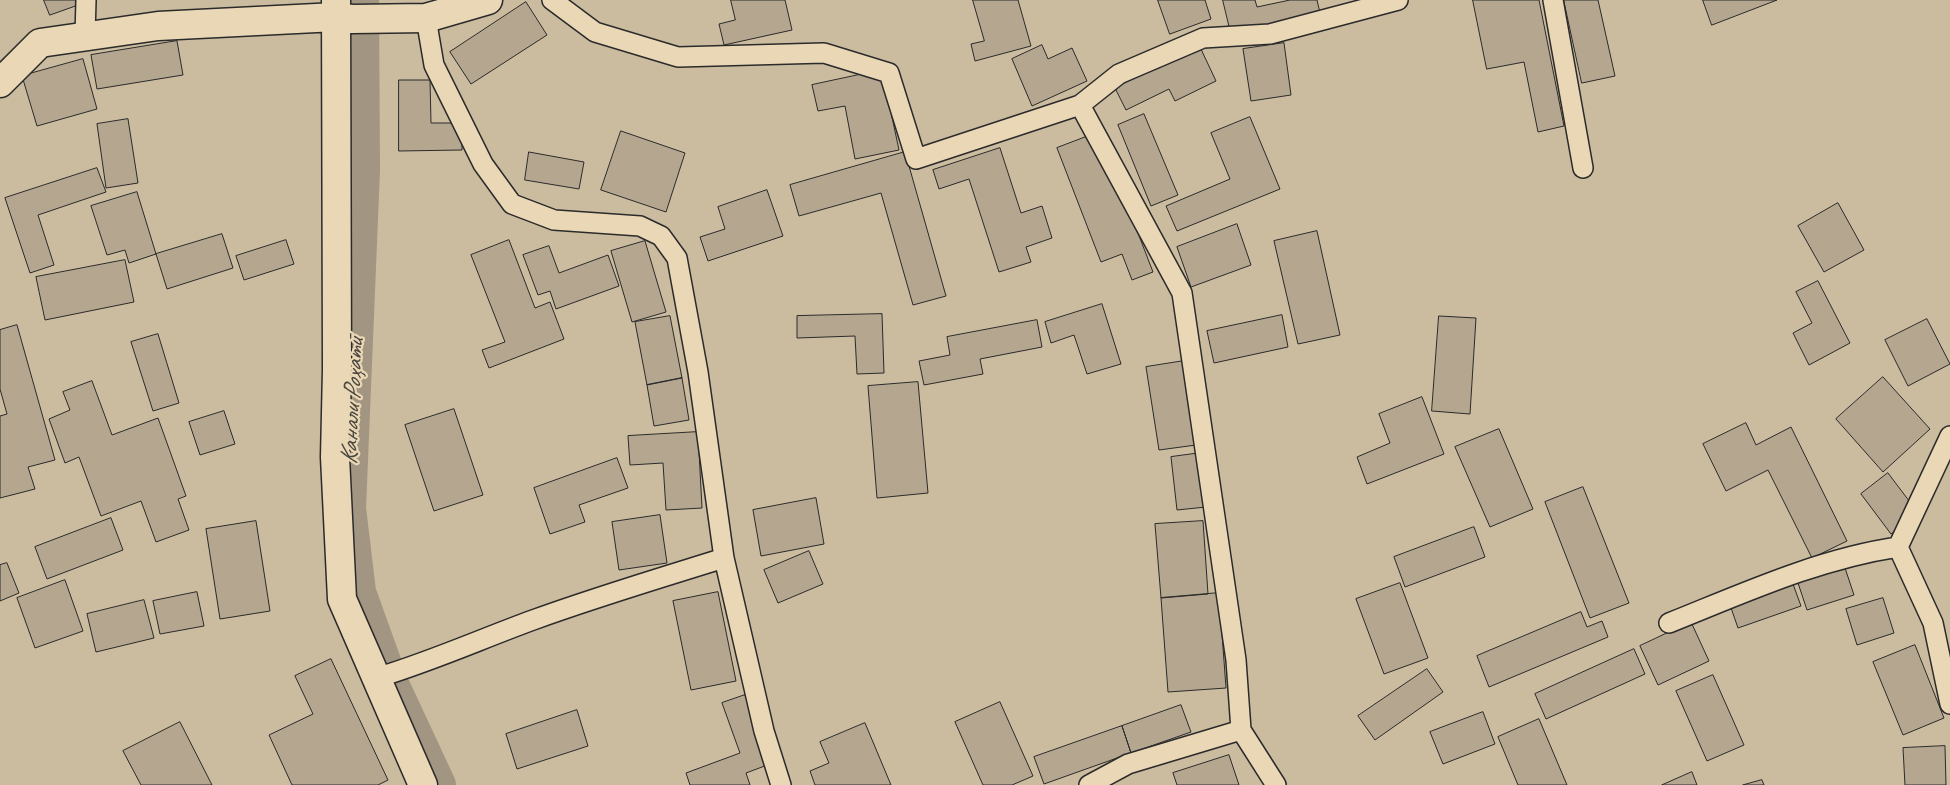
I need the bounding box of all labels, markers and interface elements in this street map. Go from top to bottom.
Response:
water label: Канали Роҳатӣ [335,337,371,465]

